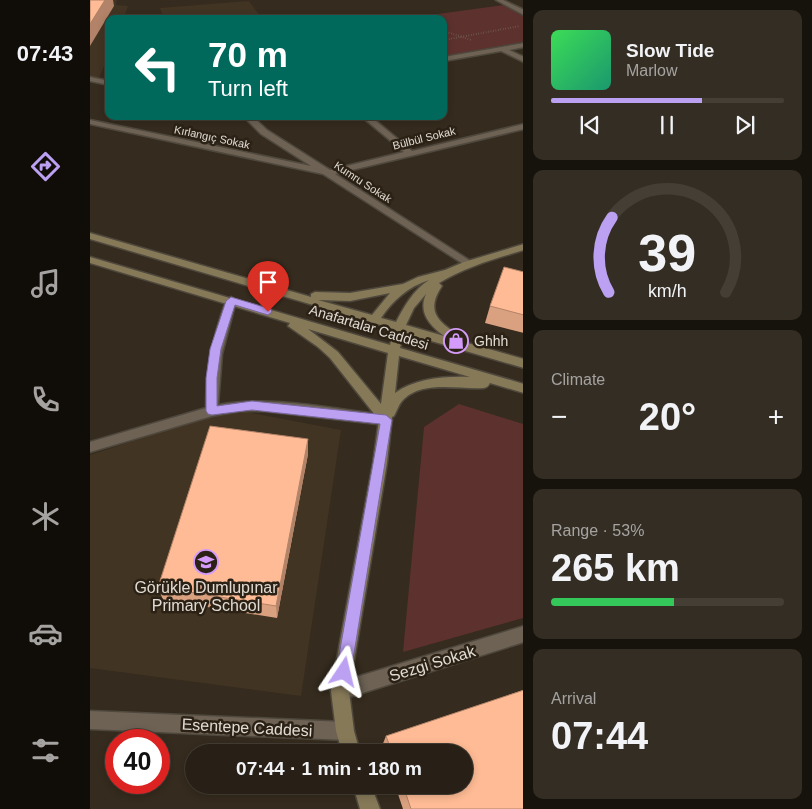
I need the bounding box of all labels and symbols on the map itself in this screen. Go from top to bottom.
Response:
street label: Kırlangıç Sokak [173,123,251,151]
street label: Bülbül Sokak [391,124,457,152]
street label: Kumru Sokak [332,159,394,205]
pin [247,261,289,312]
street label: Anafartalar Caddesi [307,301,431,353]
shop icon: Ghhh [443,328,469,354]
place label: Ghhh [474,333,508,349]
school or university icon: Görükle Dumlupınar Primary School [193,549,219,575]
place label: Görükle Dumlupınar Primary School [134,579,278,614]
street label: Sezgi Sokak [387,642,478,685]
position arrow [317,645,369,697]
street label: Esentepe Caddesi [181,716,313,739]
speed limit sign: 40 [105,729,170,794]

